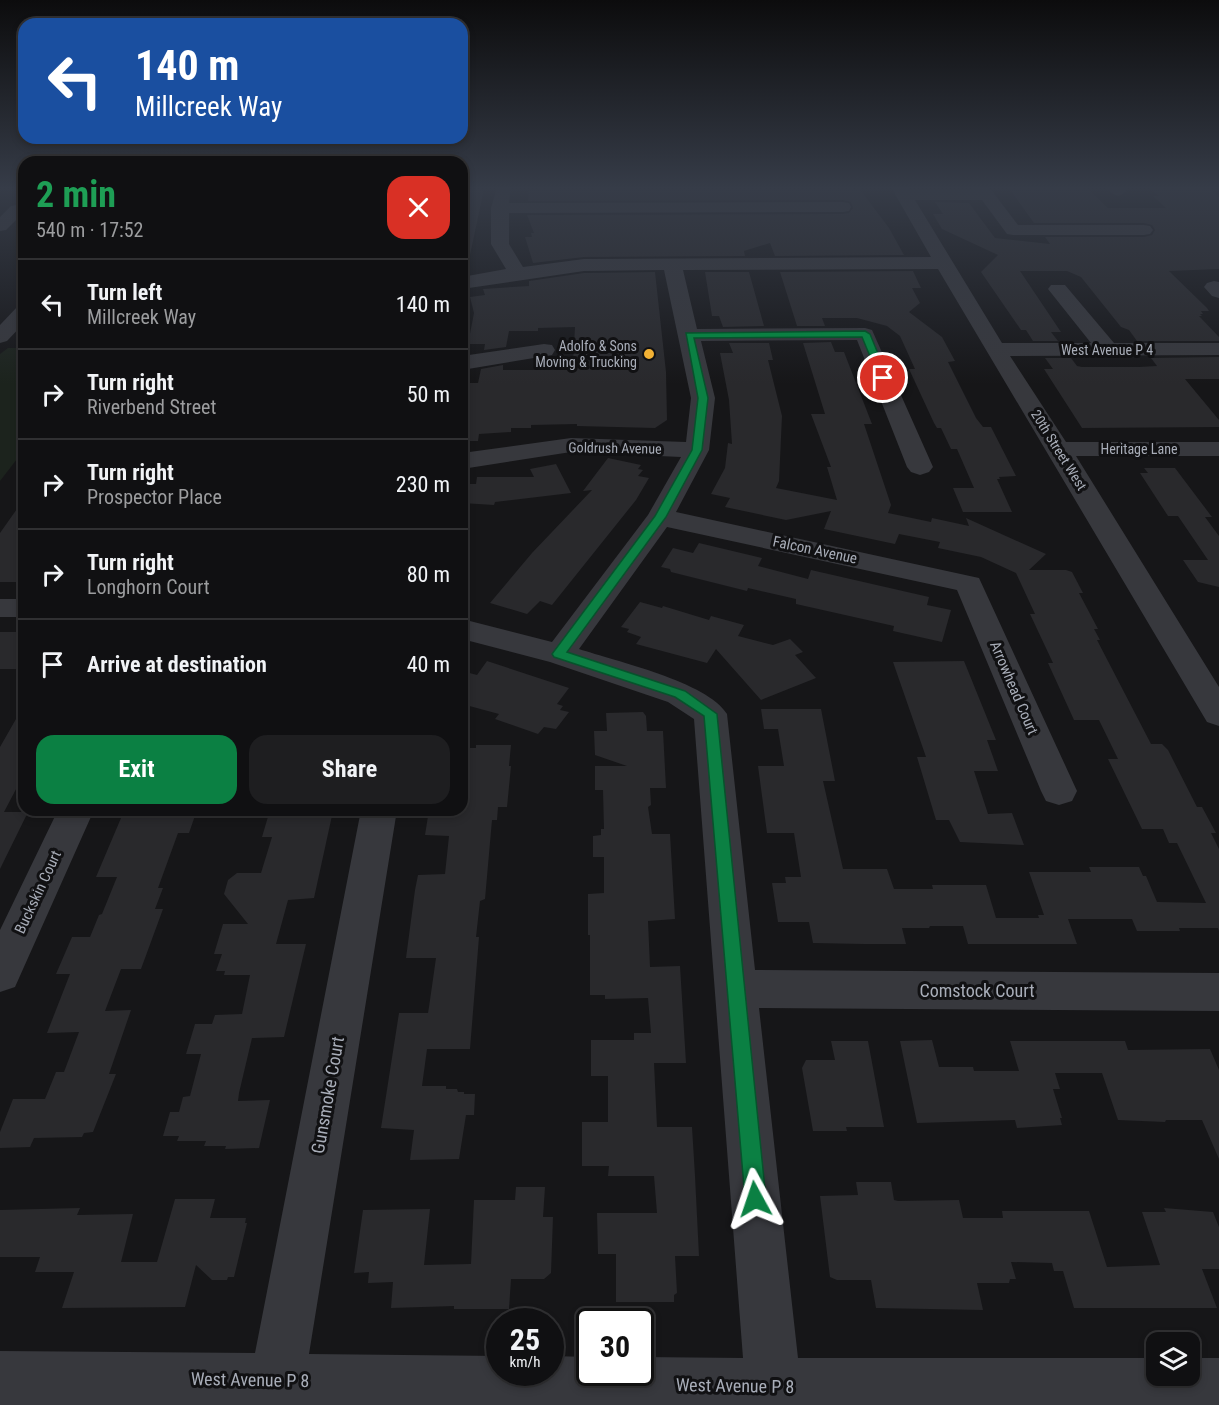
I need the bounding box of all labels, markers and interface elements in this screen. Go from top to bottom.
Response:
text: 140 m [135,41,240,90]
icon: left [36,42,114,120]
text: Millcreek Way [135,91,282,123]
text: 2 min [36,174,116,216]
button: close [387,176,450,239]
text: 540 m · 17:52 [36,218,143,242]
text: Turn left [87,280,162,305]
icon: left [36,288,69,321]
text: 140 m [396,292,450,317]
text: Millcreek Way [87,305,196,329]
place label: Adolfo & Sons Moving & Trucking [535,338,637,370]
street label: West Avenue P 4 [1061,342,1153,358]
marker: Adolfo & Sons Moving & Trucking [642,347,656,361]
pin [857,352,908,403]
icon: arrive [866,361,899,394]
text: Turn right [87,370,174,395]
icon: right [36,378,69,411]
text: 50 m [407,382,450,407]
text: Riverbend Street [87,395,216,419]
street label: 20th Street West [1028,407,1090,493]
street label: Goldrush Avenue [568,439,662,457]
street label: Heritage Lane [1101,441,1178,457]
text: Turn right [87,460,174,485]
icon: right [36,468,69,501]
text: 230 m [396,472,450,497]
text: Prospector Place [87,485,222,509]
street label: Falcon Avenue [771,532,859,568]
text: Turn right [87,550,174,575]
icon: right [36,558,69,591]
text: 80 m [407,562,450,587]
text: Longhorn Court [87,575,210,599]
street label: Arrowhead Court [986,638,1042,738]
icon: arrive [36,648,69,681]
text: Arrive at destination [87,652,267,677]
text: 40 m [407,652,450,677]
button: Exit [36,735,237,804]
button: Share [249,735,450,804]
street label: Buckskin Court [11,848,65,936]
street label: Comstock Court [920,980,1034,1001]
street label: Gunsmoke Court [307,1035,348,1155]
position arrow [723,1167,787,1231]
speed limit sign: 30 [576,1308,654,1386]
text: 25 [510,1322,540,1357]
map controls [1146,1332,1200,1386]
button: layers [1146,1332,1200,1386]
text: km/h [510,1353,540,1371]
street label: West Avenue P 8 [191,1368,309,1391]
street label: West Avenue P 8 [676,1374,794,1397]

